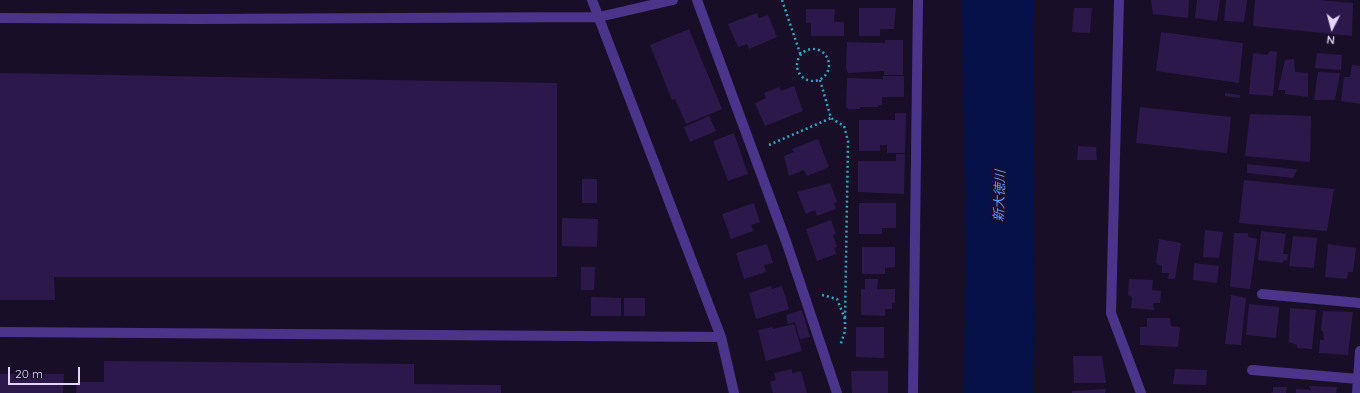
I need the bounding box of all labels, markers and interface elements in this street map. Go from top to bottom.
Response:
north arrow [1312,8,1352,48]
text: N [1326,33,1336,47]
water label: 新大徳川 [991,170,1009,222]
scale bar [10,359,82,385]
text: 20 m [15,366,43,381]

